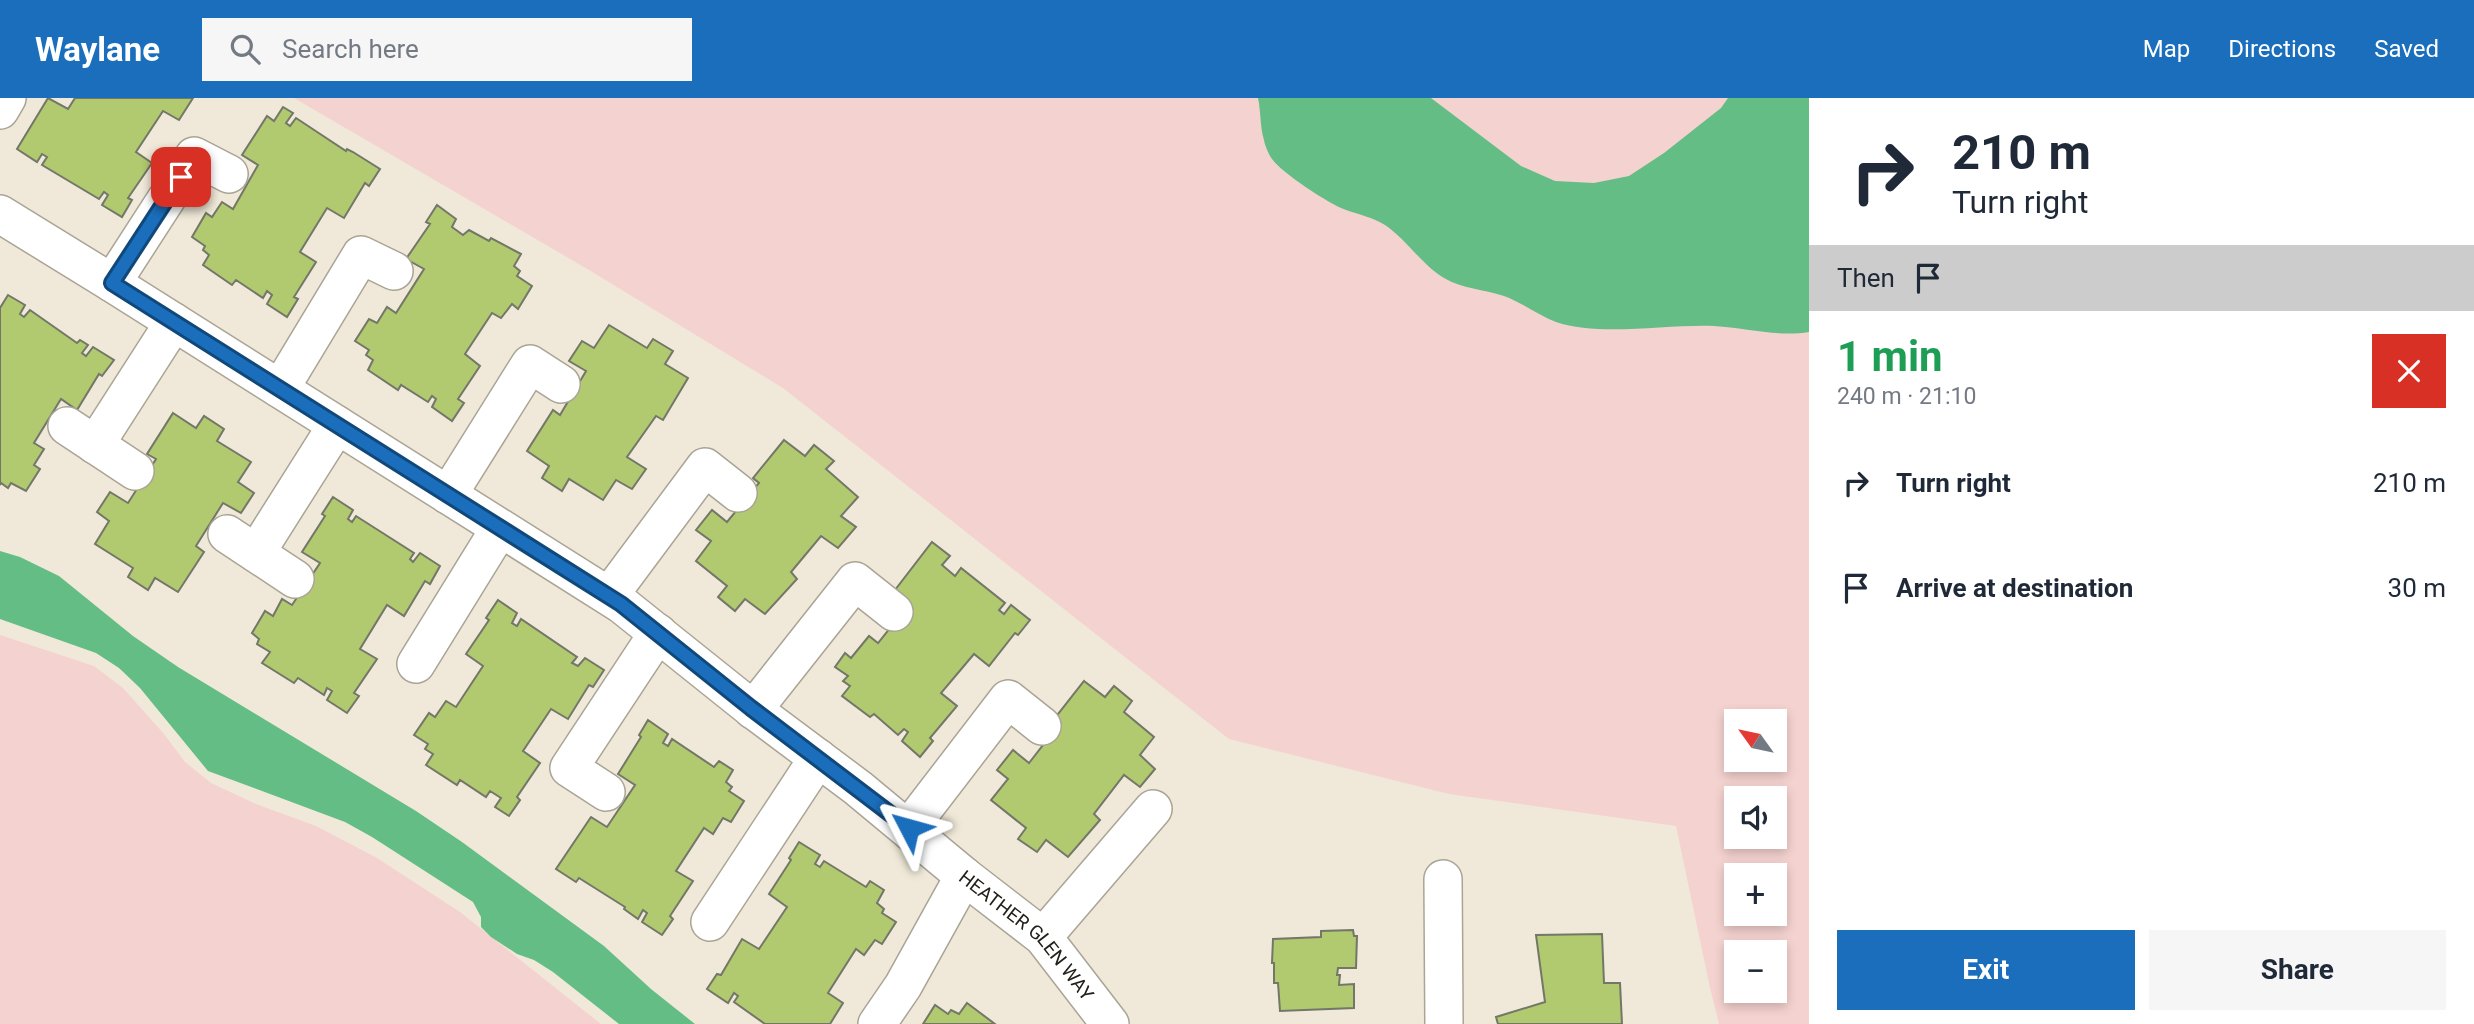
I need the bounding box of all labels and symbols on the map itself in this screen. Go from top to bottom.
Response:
pin [151,147,211,207]
north arrow [1724,709,1787,772]
position arrow [872,791,946,865]
street label: HEATHER GLEN WAY [955,865,1099,1005]

